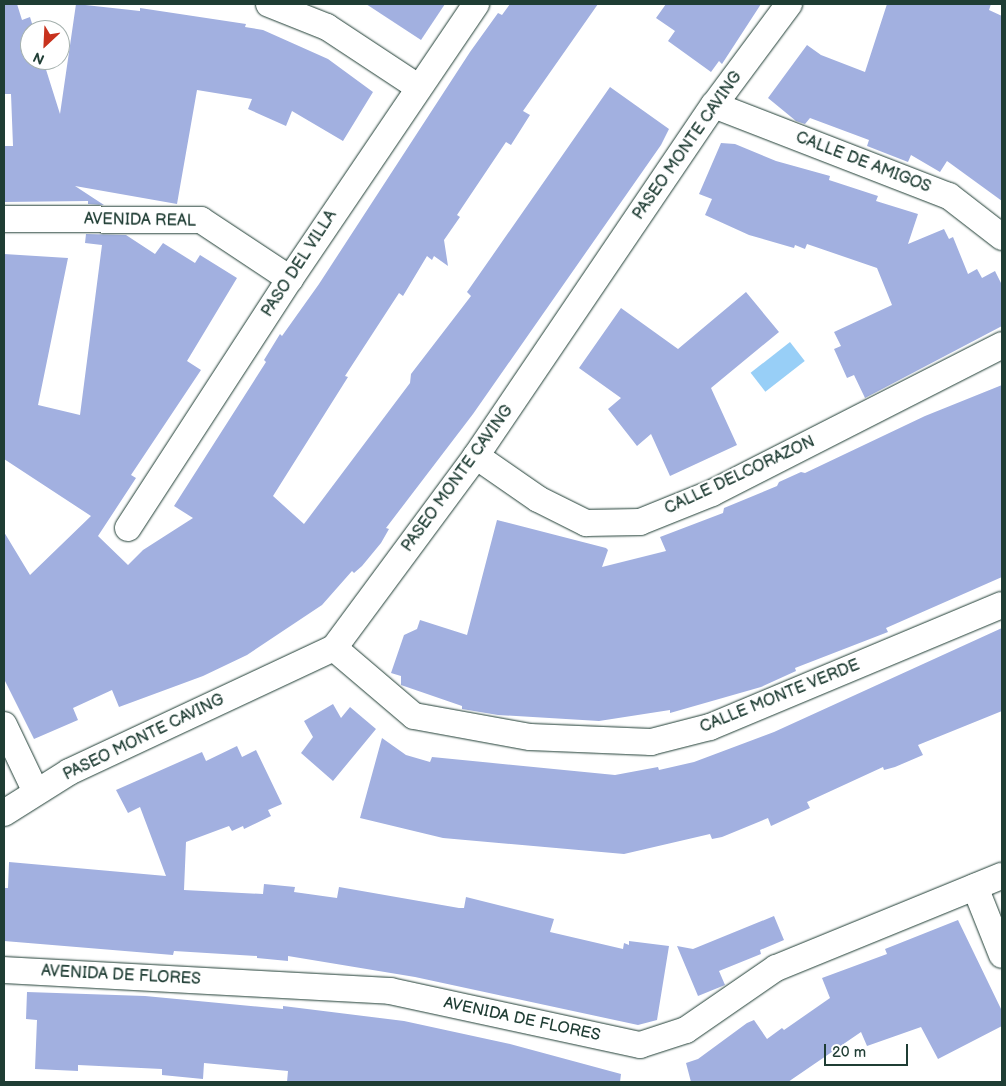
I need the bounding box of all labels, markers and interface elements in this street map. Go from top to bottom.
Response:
north arrow [20,20,70,70]
text: N [31,48,47,68]
street label: PASEO MONTE CAVING [630,68,746,224]
street label: CALLE DE AMIGOS [793,128,933,198]
street label: PASO DEL VILLA [258,207,342,321]
street label: AVENIDA REAL [84,210,196,232]
street label: PASEO MONTE CAVING [398,402,518,556]
street label: CALLE DELCORAZON [662,433,818,519]
street label: CALLE MONTE VERDE [697,656,863,738]
street label: PASEO MONTE CAVING [60,691,228,785]
street label: AVENIDA DE FLORES [41,962,201,990]
street label: AVENIDA DE FLORES [442,994,602,1046]
scale bar [826,1034,910,1066]
text: 20 m [832,1043,866,1062]

